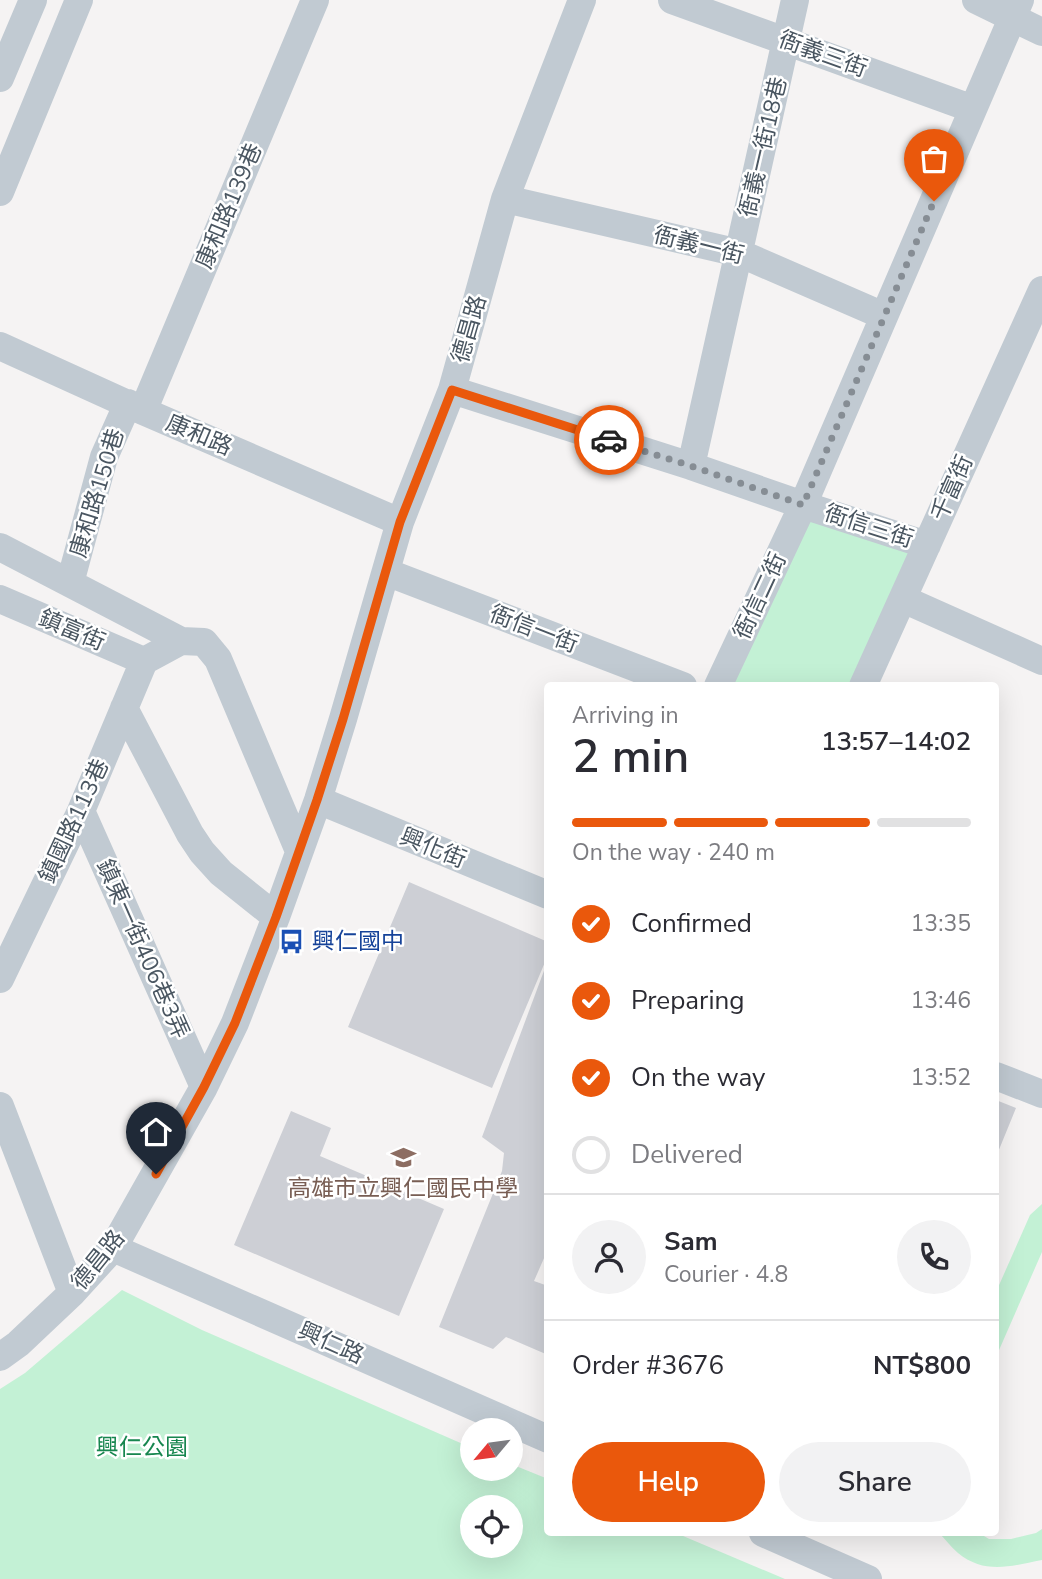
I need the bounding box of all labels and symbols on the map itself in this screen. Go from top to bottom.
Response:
street label: 衙義三街 [774,24,872,84]
street label: 衙義一街18巷 [732,74,794,220]
pin [904,129,964,201]
street label: 康和路139巷 [189,139,269,273]
street label: 衙義一街 [651,219,747,271]
street label: 德昌路 [445,292,493,366]
courier [574,405,644,475]
street label: 康和路 [161,407,237,463]
street label: 康和路150巷 [63,425,131,561]
street label: 千富街 [924,450,980,526]
street label: 衙信三街 [820,497,918,555]
street label: 衙信二街 [727,548,793,644]
street label: 衙信一街 [486,598,582,660]
street label: 鎮富街 [34,602,110,658]
street label: 鎮國路113巷 [32,754,116,888]
street label: 興化街 [395,821,471,875]
street label: 鎮東一街406巷3弄 [90,854,196,1044]
place label: 興仁國中 [312,926,404,957]
bus stop icon: 興仁國中 [278,927,306,955]
pin [126,1102,186,1174]
school or university icon: 高雄市立興仁國民中學 [389,1144,417,1172]
place label: 高雄市立興仁國民中學 [288,1173,518,1204]
street label: 德昌路 [64,1223,132,1297]
street label: 興仁路 [293,1315,369,1371]
north arrow [460,1418,523,1480]
park label: 興仁公園 [96,1432,188,1463]

